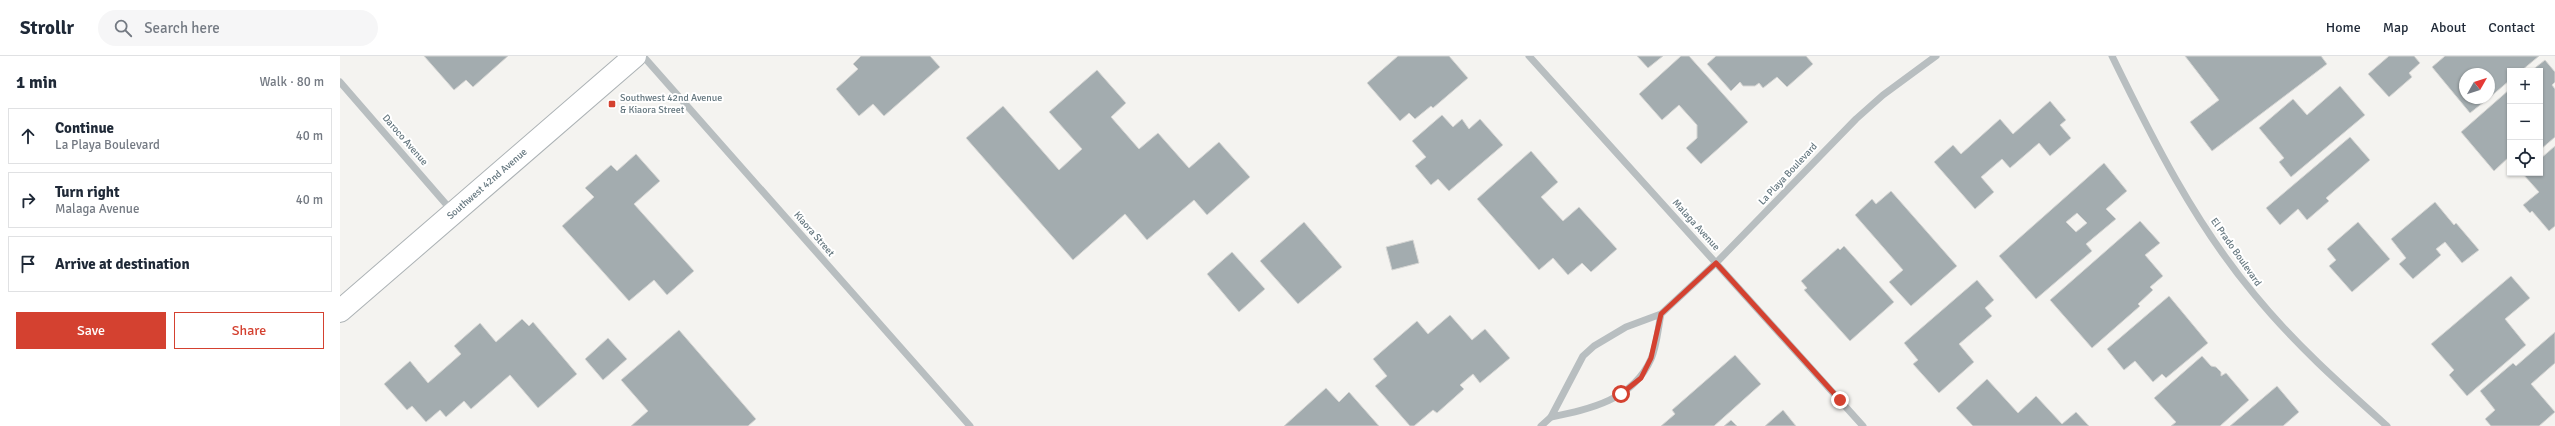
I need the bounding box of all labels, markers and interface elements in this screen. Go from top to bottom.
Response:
search box [98,10,378,46]
text: Strollr [20,16,74,40]
icon: search [112,17,134,39]
text: Search here [144,19,220,37]
text: Home [2326,19,2361,36]
text: Map [2383,19,2408,36]
text: About [2430,19,2466,36]
text: Contact [2488,19,2535,36]
north arrow [2459,68,2495,104]
map controls [2507,68,2543,176]
button: + [2507,68,2543,104]
text: 1 min [16,72,57,93]
text: Walk · 80 m [260,74,324,90]
place label: Southwest 42nd Avenue & Kiaora Street [620,92,722,116]
marker: Southwest 42nd Avenue & Kiaora Street [607,99,617,109]
button: − [2507,104,2543,140]
street label: Daroco Avenue [380,112,430,168]
text: Continue [55,119,114,137]
icon: ahead [17,125,39,147]
text: 40 m [296,128,323,144]
text: La Playa Boulevard [55,137,160,153]
street label: La Playa Boulevard [1756,140,1820,208]
button: locate [2507,140,2543,176]
street label: Southwest 42nd Avenue [444,146,530,222]
text: Turn right [55,183,120,201]
icon: right [17,189,39,211]
text: 40 m [296,192,323,208]
street label: Malaga Avenue [1670,197,1722,253]
text: Malaga Avenue [55,201,139,217]
street label: Kiaora Street [791,209,837,259]
street label: El Prado Boulevard [2208,216,2264,288]
icon: arrive [17,253,39,275]
text: Arrive at destination [55,255,190,273]
button: Save [16,312,166,349]
button: Share [174,312,324,349]
route start [1612,385,1630,403]
route end [1831,391,1849,409]

